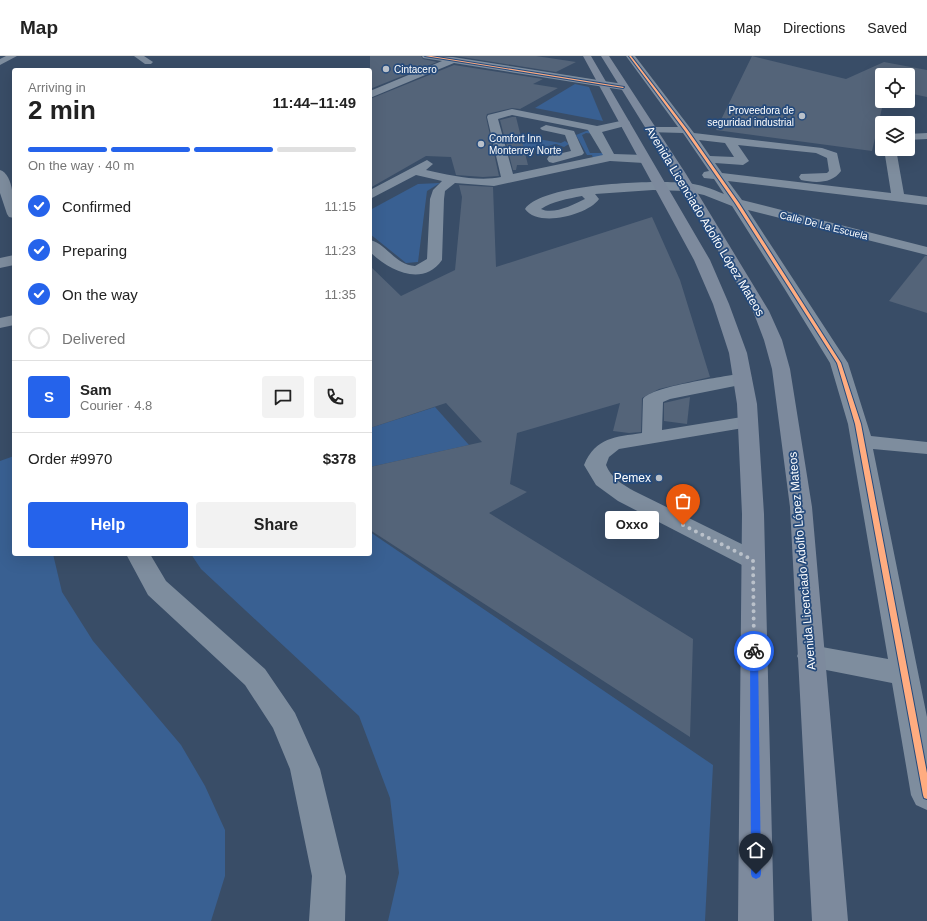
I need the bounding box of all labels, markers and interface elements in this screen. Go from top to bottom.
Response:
text: Map [20,17,58,38]
text: Map [734,20,761,36]
text: Directions [783,20,845,36]
text: Saved [867,20,907,36]
marker: Cintacero [381,64,391,74]
place label: Cintacero [394,64,437,75]
map controls [875,68,915,156]
button: locate [875,68,915,108]
text: Arriving in [28,80,86,95]
text: 11:44–11:49 [273,94,356,111]
text: 2 min [28,95,96,125]
place label: Proveedora de seguridad industrial [707,105,794,128]
marker: Proveedora de seguridad industrial [797,111,807,121]
button: layers [875,116,915,156]
street label: Avenida Licenciado Adolfo López Mateos [643,123,767,319]
place label: Comfort Inn Monterrey Norte [489,133,562,156]
marker: Comfort Inn Monterrey Norte [476,139,486,149]
text: On the way · 40 m [28,158,134,173]
icon: check [28,195,50,217]
text: Confirmed [62,198,131,215]
text: 11:15 [324,199,356,214]
street label: Calle De La Escuela [779,209,870,242]
icon: check [28,239,50,261]
text: Preparing [62,242,127,259]
text: 11:23 [324,243,356,258]
icon: check [28,283,50,305]
text: On the way [62,286,138,303]
text: 11:35 [324,287,356,302]
text: Delivered [62,330,125,347]
button: chat [262,376,304,418]
button: phone [314,376,356,418]
text: Sam [80,381,112,398]
text: S [44,388,54,405]
text: Courier · 4.8 [80,398,152,413]
text: Order #9970 [28,450,112,467]
text: $378 [323,450,356,467]
street label: Avenida Licenciado Adolfo López Mateos [785,451,819,671]
place label: Pemex [614,471,651,485]
marker: Pemex [654,473,664,483]
pin [666,484,700,525]
icon: bag [672,490,694,512]
button: Help [28,502,188,548]
button: Share [196,502,356,548]
callout: Oxxo [605,511,659,539]
text: Oxxo [616,517,648,532]
courier [734,631,774,671]
icon: bike [743,640,765,662]
pin [739,833,773,874]
icon: home [745,839,767,861]

